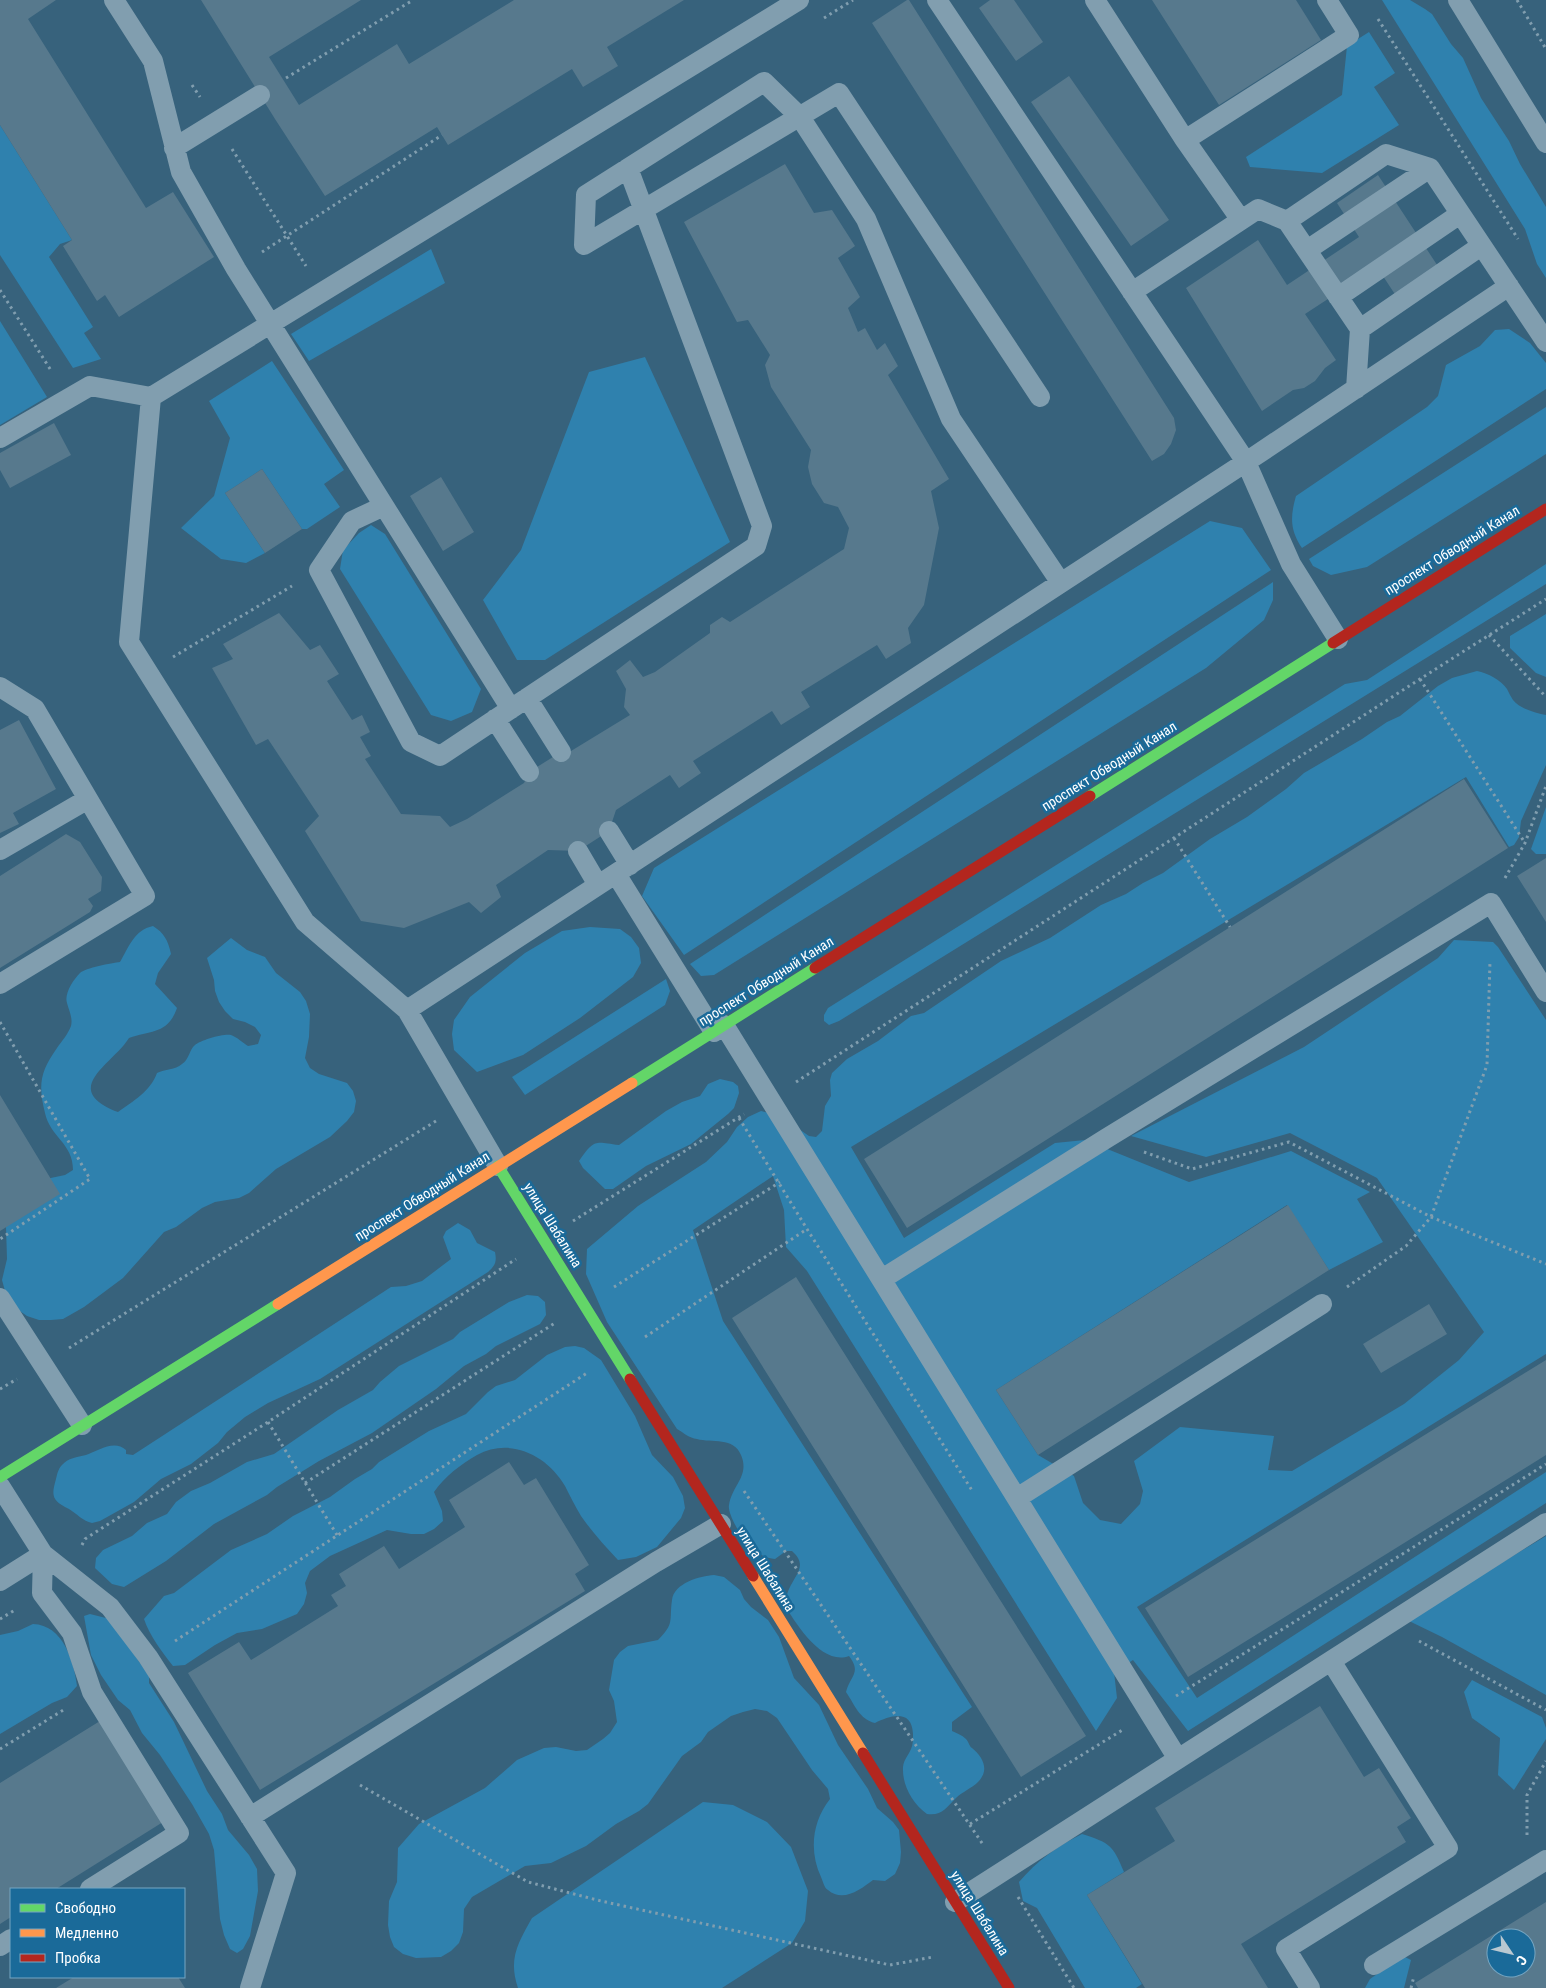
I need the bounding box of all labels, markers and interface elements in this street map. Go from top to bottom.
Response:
street label: проспект Обводный Канал [1382,502,1522,598]
street label: проспект Обводный Канал [1039,718,1179,814]
street label: проспект Обводный Канал [696,933,836,1029]
street label: проспект Обводный Канал [352,1148,492,1244]
street label: улица Шабалина [521,1180,585,1270]
street label: улица Шабалина [734,1524,798,1614]
street label: улица Шабалина [948,1868,1012,1958]
legend [10,1888,185,1978]
text: Свободно [55,1899,116,1917]
text: Медленно [55,1924,119,1942]
north arrow [1486,1928,1536,1978]
text: Пробка [55,1949,101,1967]
text: С [1513,1953,1530,1968]

